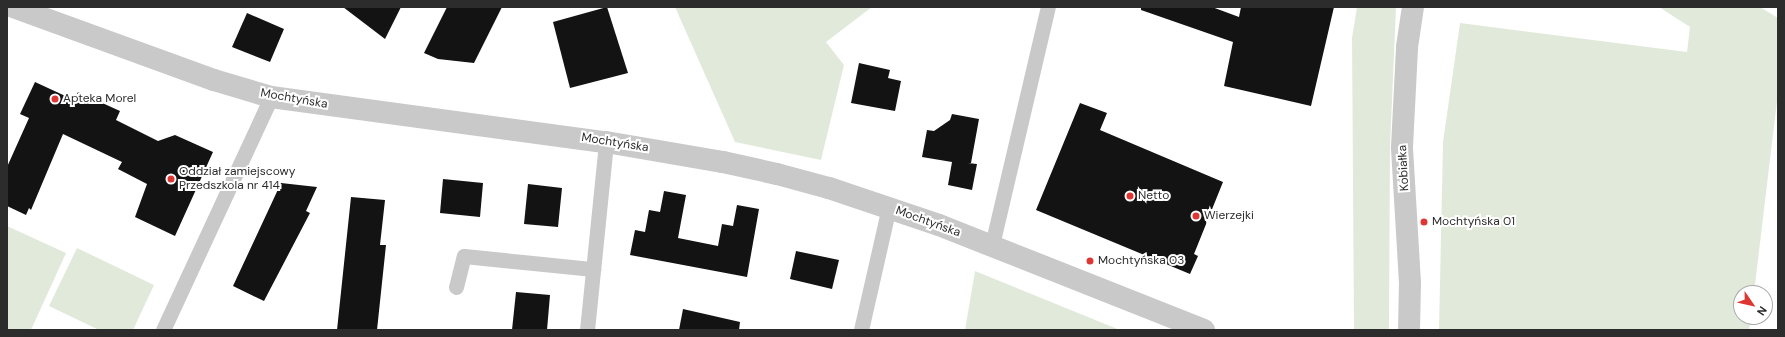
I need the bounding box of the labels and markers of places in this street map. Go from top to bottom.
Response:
place label: Apteka Morel [63,92,136,106]
marker: Apteka Morel [50,94,60,104]
place label: Oddział zamiejscowy Przedszkola nr 414 [179,165,295,193]
marker: Oddział zamiejscowy Przedszkola nr 414 [166,174,176,184]
place label: Netto [1138,189,1169,203]
marker: Netto [1125,191,1135,201]
place label: Wierzejki [1204,209,1254,223]
marker: Wierzejki [1191,211,1201,221]
place label: Mochtyńska 01 [1432,215,1515,229]
marker: Mochtyńska 01 [1419,217,1429,227]
place label: Mochtyńska 03 [1098,254,1184,268]
marker: Mochtyńska 03 [1085,256,1095,266]

